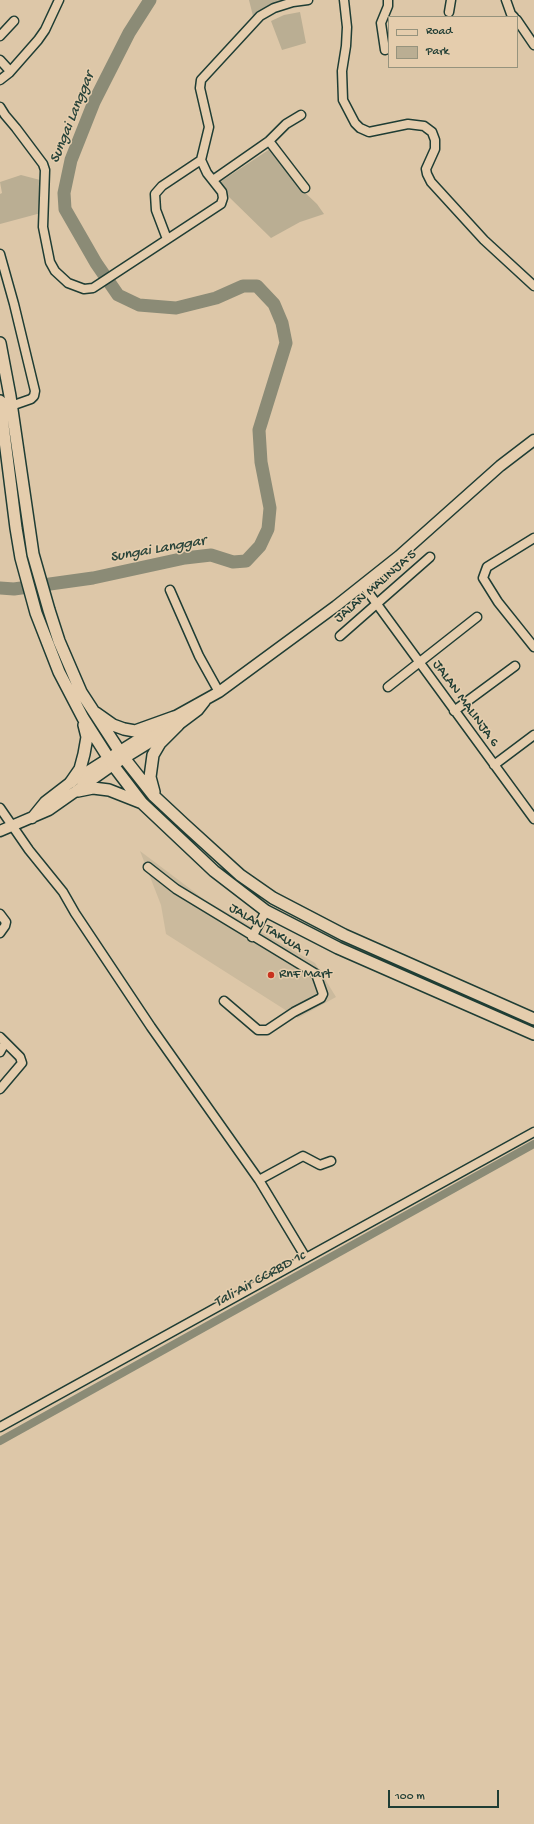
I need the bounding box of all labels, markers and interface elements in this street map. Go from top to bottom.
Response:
legend [388,16,518,68]
text: Road [426,25,452,39]
text: Park [426,45,449,59]
water label: Sungai Langgar [47,70,99,166]
water label: Sungai Langgar [109,533,207,567]
street label: JALAN MALINJA 5 [331,547,421,627]
street label: JALAN MALINJA 6 [428,657,502,751]
street label: JALAN TAKWA 1 [225,900,313,962]
place label: RnF Mart [279,967,332,983]
marker: RnF Mart [266,970,276,980]
water label: Tali Air CCRBD 1c [211,1248,309,1312]
scale bar [390,1782,501,1808]
text: 100 m [395,1790,425,1804]

